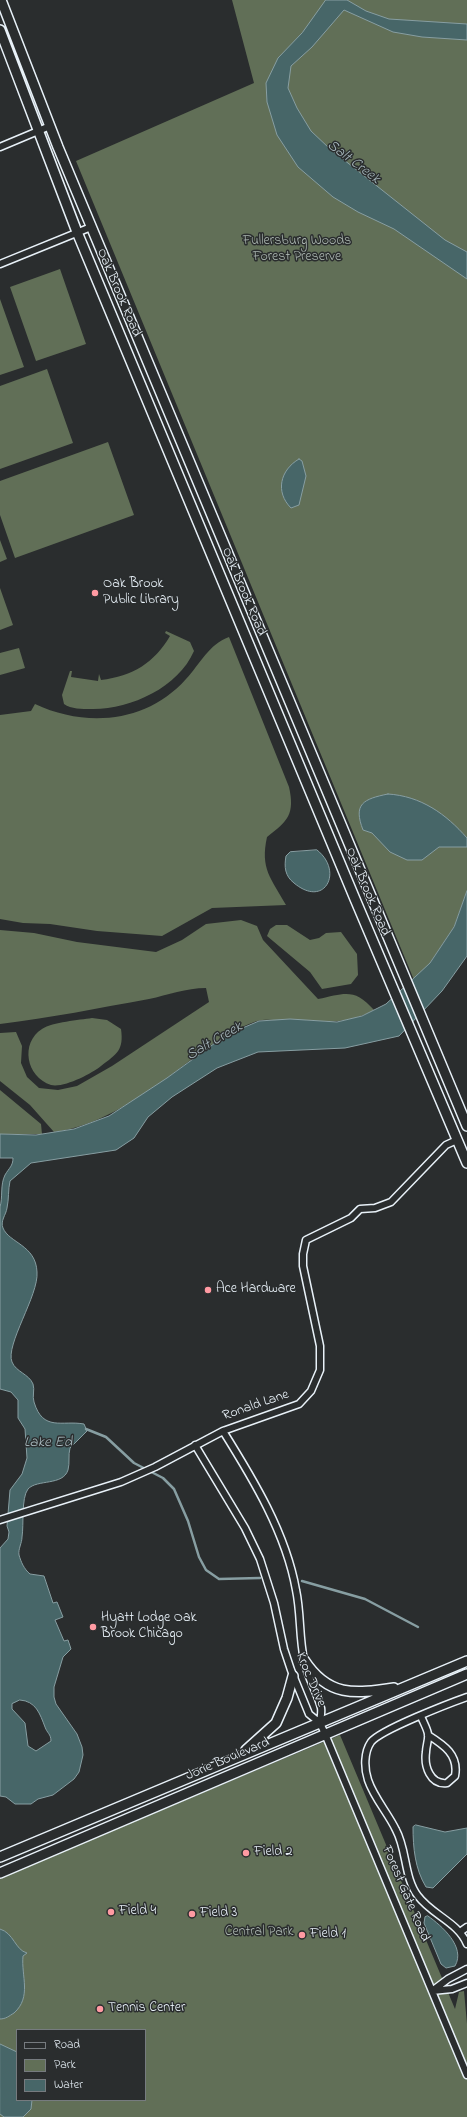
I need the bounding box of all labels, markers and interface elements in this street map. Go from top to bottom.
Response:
water label: Salt Creek [323,137,383,189]
park label: Fullersburg Woods Forest Preserve [243,234,351,266]
street label: Oak Brook Road [92,246,144,340]
street label: Oak Brook Road [217,545,269,639]
place label: Oak Brook Public Library [103,577,179,610]
marker: Oak Brook Public Library [90,588,100,598]
street label: Oak Brook Road [341,845,393,939]
water label: Salt Creek [184,1019,246,1065]
place label: Ace Hardware [216,1282,296,1298]
marker: Ace Hardware [203,1285,213,1295]
street label: Ronald Lane [221,1387,291,1425]
water label: Lake Ed [24,1435,72,1453]
place label: Hyatt Lodge Oak Brook Chicago [101,1611,197,1644]
marker: Hyatt Lodge Oak Brook Chicago [88,1622,98,1632]
street label: Kroc Drive [291,1650,329,1710]
street label: Jorie Boulevard [184,1735,272,1785]
street label: Forest Gate Road [377,1844,433,1944]
place label: Field 2 [254,1845,293,1861]
marker: Field 2 [241,1848,251,1858]
place label: Field 4 [119,1904,156,1920]
place label: Field 3 [200,1906,237,1922]
marker: Field 4 [106,1907,116,1917]
marker: Field 3 [187,1909,197,1919]
park label: Central Park [225,1925,293,1941]
place label: Field 1 [310,1927,346,1943]
marker: Field 1 [297,1930,307,1940]
place label: Tennis Center [108,2001,185,2017]
marker: Tennis Center [95,2004,105,2014]
legend [16,2029,146,2101]
text: Road [54,2036,80,2054]
text: Park [54,2056,76,2074]
text: Water [54,2076,83,2094]

